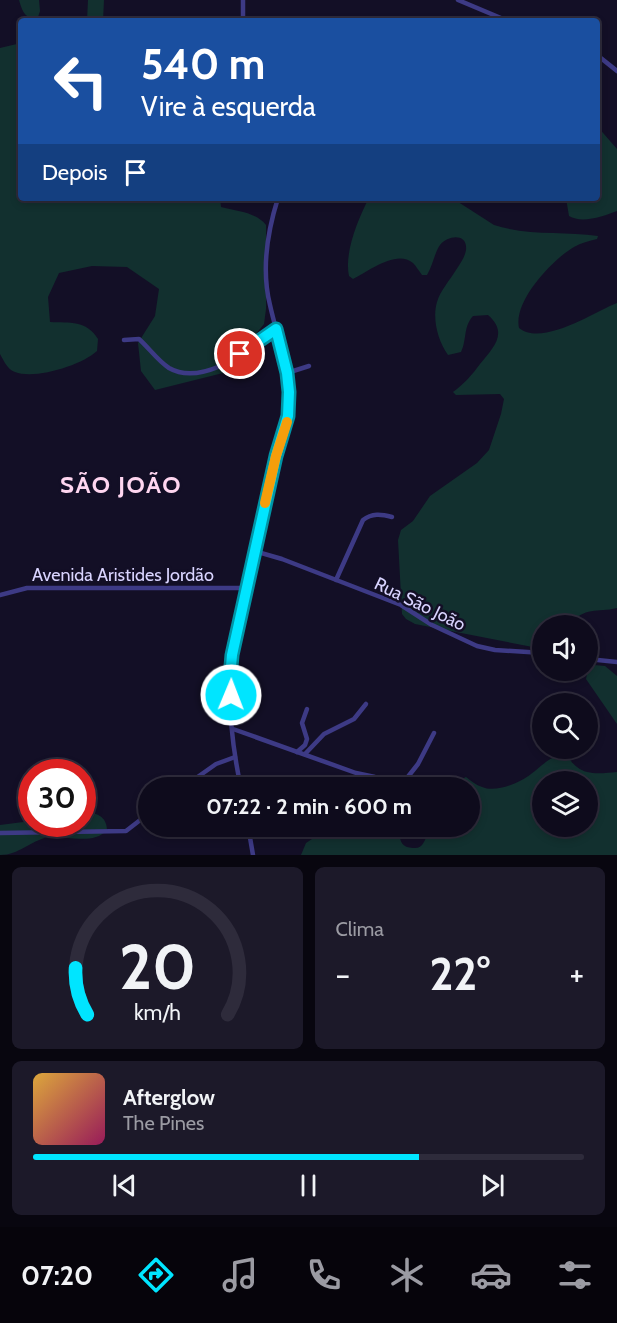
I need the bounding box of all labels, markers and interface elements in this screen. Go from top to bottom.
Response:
text: 540 m [141,38,265,90]
icon: left [42,42,120,120]
text: Vire à esquerda [141,90,316,123]
icon: arrive [119,156,152,189]
text: Depois [42,159,107,186]
pin [214,328,265,379]
icon: arrive [223,337,256,370]
district label: SÃO JOÃO [60,470,182,499]
street label: Avenida Aristides Jordão [32,564,214,586]
street label: Rua São João [371,572,469,636]
map controls [532,615,598,837]
button: sound [532,615,598,681]
position arrow [199,663,263,727]
button: search [532,693,598,759]
speed limit sign: 30 [18,759,96,837]
button: layers [532,771,598,837]
text: 07:22 · 2 min · 600 m [206,793,412,820]
text: Clima [336,917,384,941]
text: 20 [119,929,196,1005]
text: 22° [429,947,490,1001]
text: − [336,954,350,994]
text: + [569,954,584,994]
text: km/h [134,999,181,1025]
text: Afterglow [123,1084,215,1111]
text: The Pines [123,1111,204,1135]
icon: previous [108,1169,141,1202]
icon: pause [292,1169,325,1202]
icon: next [476,1169,509,1202]
icon: directions [135,1254,177,1296]
icon: music [219,1254,261,1296]
icon: phone [303,1254,345,1296]
icon: climate [386,1254,428,1296]
icon: car [470,1254,512,1296]
icon: filters [554,1254,596,1296]
text: 07:20 [21,1259,93,1292]

